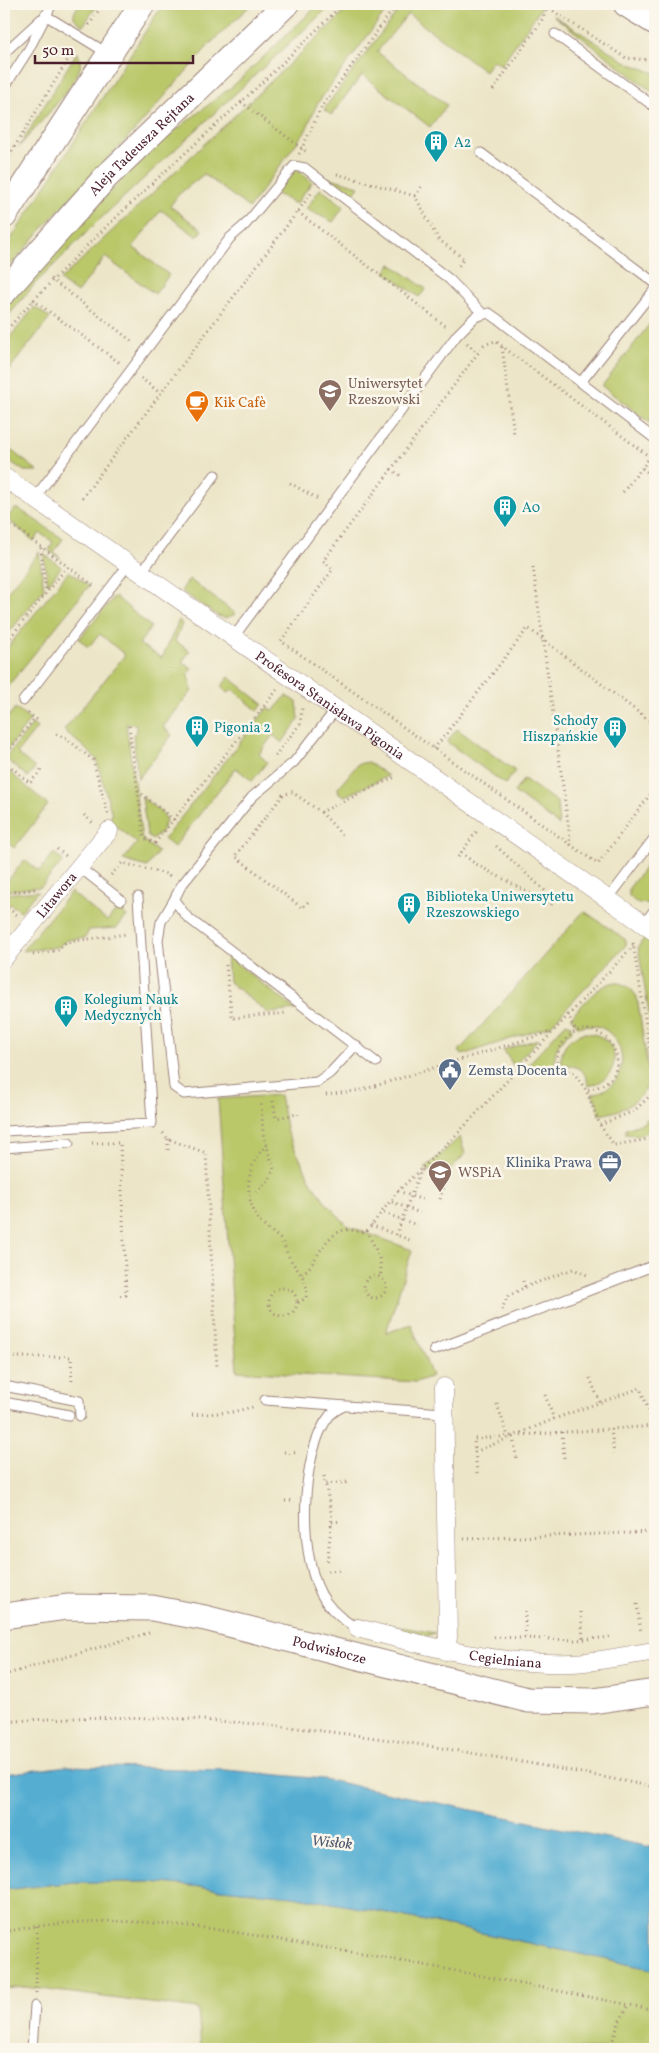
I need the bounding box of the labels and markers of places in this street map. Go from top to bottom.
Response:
building icon: A2 [423,129,449,163]
place label: A2 [454,134,471,153]
place label: Uniwersytet Rzeszowski [348,375,423,410]
school or university icon: Uniwersytet Rzeszowski [317,378,343,412]
cafe icon: Kik Cafè [184,389,210,423]
place label: Kik Cafè [214,394,266,413]
building icon: A0 [492,494,518,528]
place label: A0 [522,499,540,518]
place label: Schody Hiszpańskie [522,712,598,747]
building icon: Pigonia 2 [184,714,210,748]
building icon: Schody Hiszpańskie [602,715,628,749]
place label: Pigonia 2 [214,719,271,738]
place label: Biblioteka Uniwersytetu Rzeszowskiego [426,888,574,923]
building icon: Biblioteka Uniwersytetu Rzeszowskiego [396,891,422,925]
place label: Kolegium Nauk Medycznych [84,991,179,1026]
building icon: Kolegium Nauk Medycznych [53,994,79,1028]
public building icon: Zemsta Docenta [437,1057,463,1091]
place label: Zemsta Docenta [468,1062,567,1081]
office icon: Klinika Prawa [597,1149,623,1183]
place label: Klinika Prawa [506,1154,592,1173]
school or university icon: WSPiA [427,1159,453,1193]
place label: WSPiA [458,1164,502,1183]

